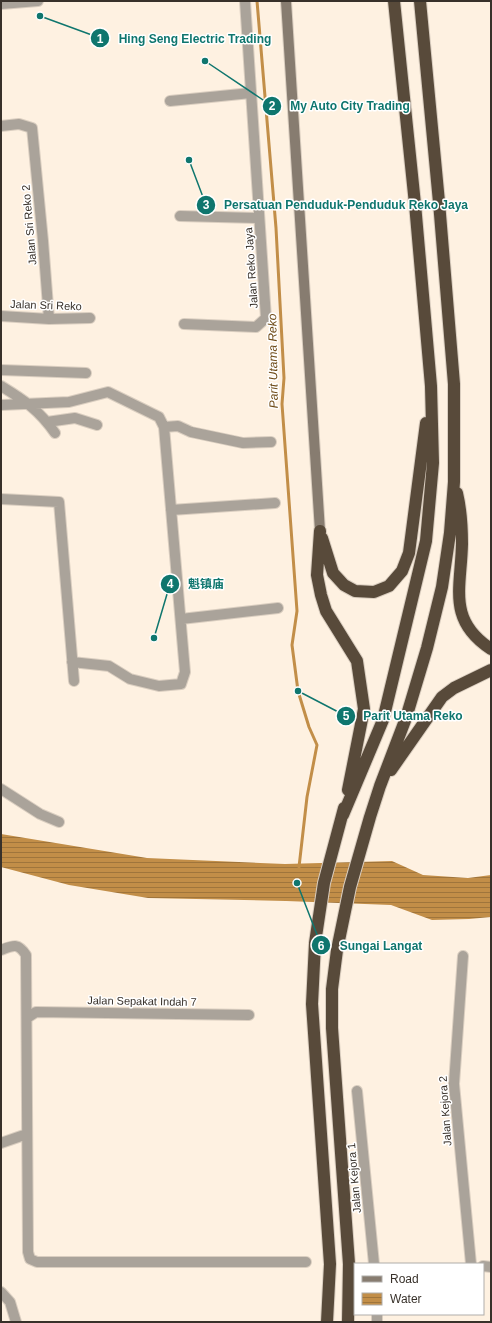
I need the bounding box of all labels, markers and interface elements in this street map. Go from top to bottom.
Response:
callout: Hing Seng Electric Trading [90,26,279,50]
text: 1 [97,32,104,46]
text: Hing Seng Electric Trading [119,32,271,46]
callout: My Auto City Trading [262,94,418,118]
text: 2 [269,99,276,113]
text: My Auto City Trading [290,99,410,113]
street label: Jalan Sri Reko 2 [20,184,38,266]
callout: Persatuan Penduduk-Penduduk Reko Jaya [196,193,476,217]
text: 3 [203,198,210,212]
text: Persatuan Penduduk-Penduduk Reko Jaya [224,198,468,212]
street label: Jalan Reko Jaya [242,226,260,309]
street label: Jalan Sri Reko [10,298,82,312]
water label: Parit Utama Reko [265,313,281,408]
callout: 魁镇庙 [160,572,232,596]
text: 4 [167,577,174,591]
text: 魁镇庙 [188,577,224,591]
callout: Parit Utama Reko [336,704,471,728]
text: 5 [343,709,350,723]
text: Parit Utama Reko [363,709,463,723]
callout: Sungai Langat [311,933,430,957]
text: 6 [318,939,325,953]
text: Sungai Langat [340,939,422,953]
street label: Jalan Sepakat Indah 7 [87,994,197,1008]
street label: Jalan Kejora 2 [437,1076,453,1146]
street label: Jalan Kejora 1 [345,1142,363,1214]
legend [354,1263,484,1315]
text: Road [390,1272,419,1286]
text: Water [390,1292,422,1306]

